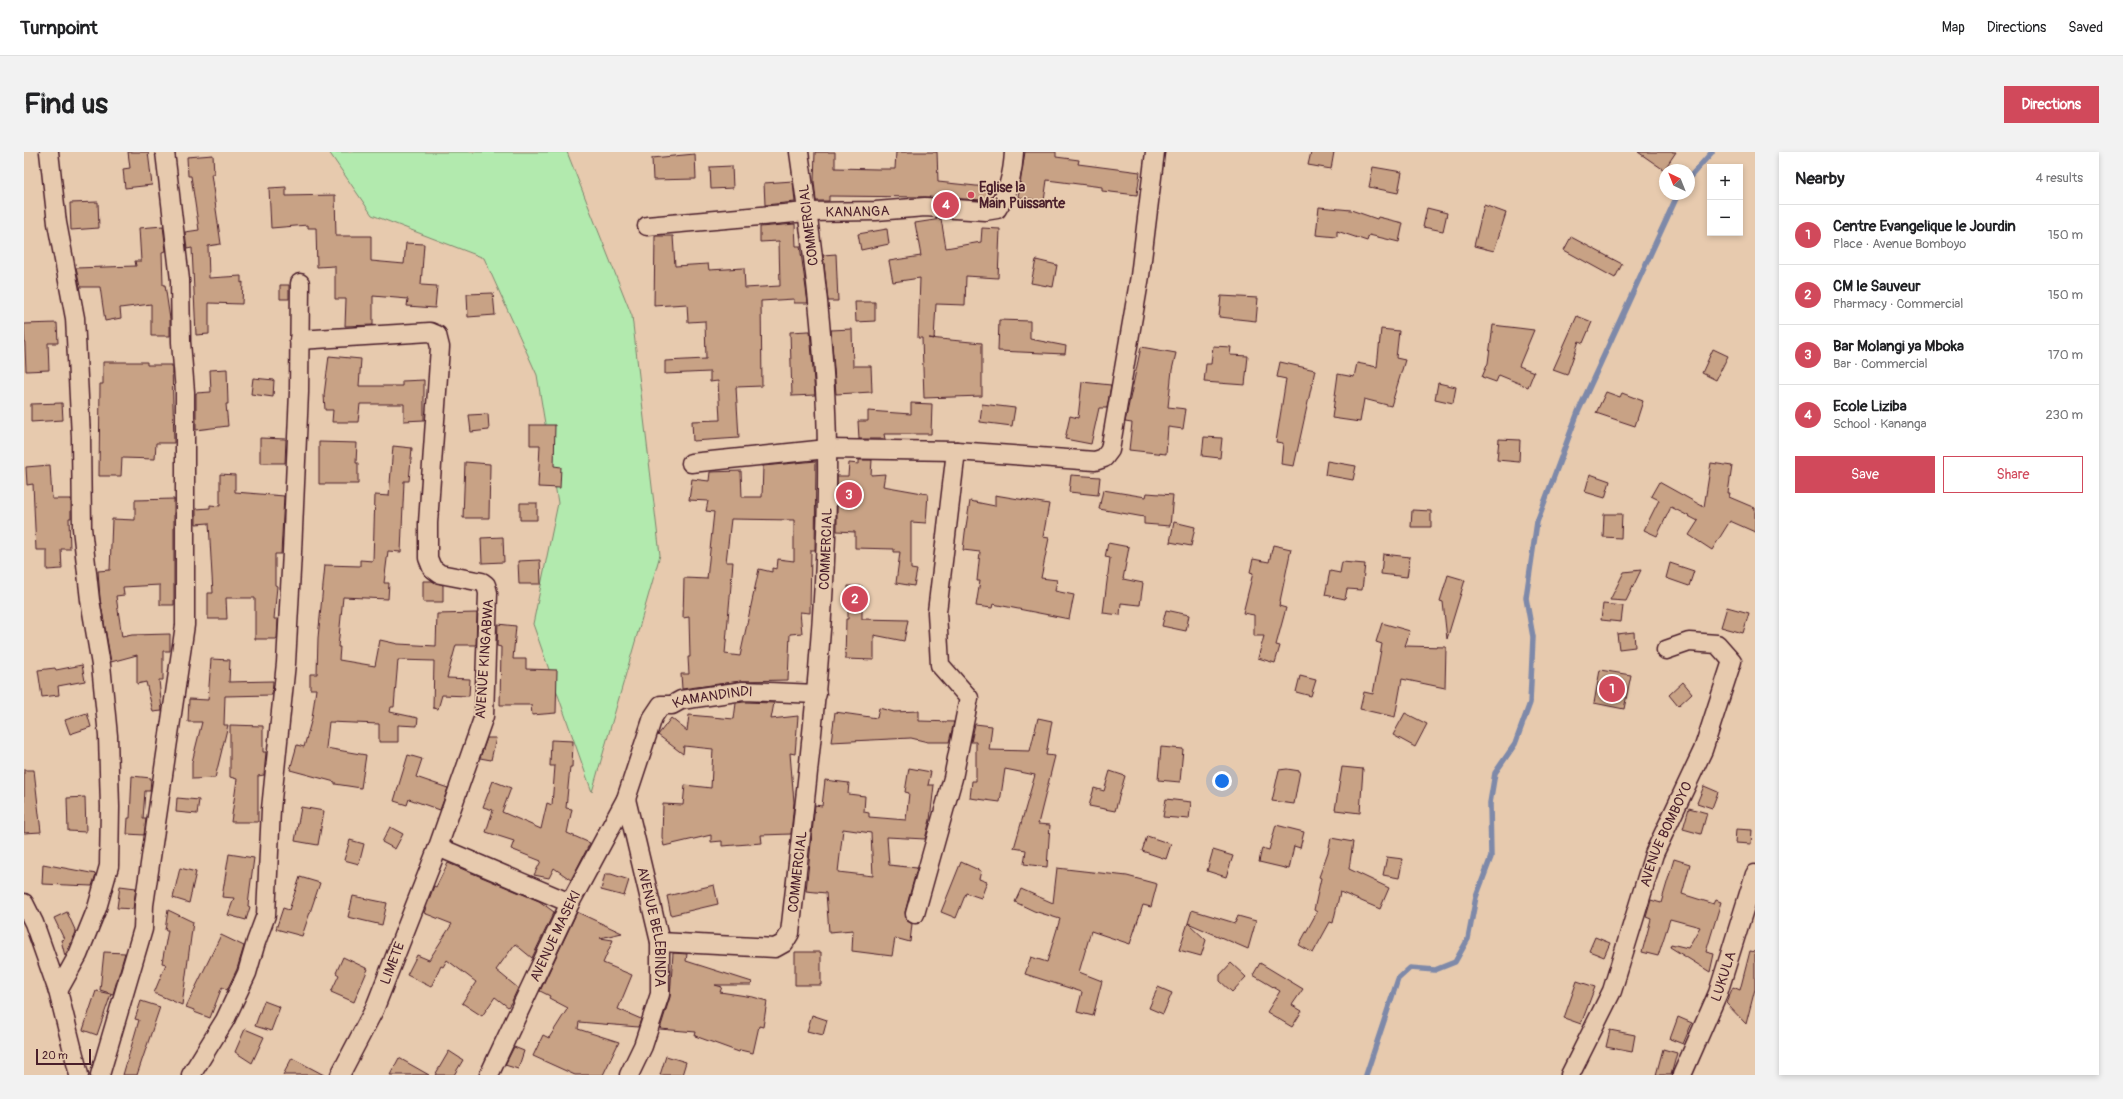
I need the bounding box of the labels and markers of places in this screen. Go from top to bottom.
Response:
place label: Eglise la Main Puissante [979,179,1066,212]
pin: 4 [933,190,959,220]
marker: Eglise la Main Puissante [966,190,976,200]
pin: 3 [836,480,862,510]
pin: 2 [842,584,868,614]
pin: 1 [1599,674,1625,704]

